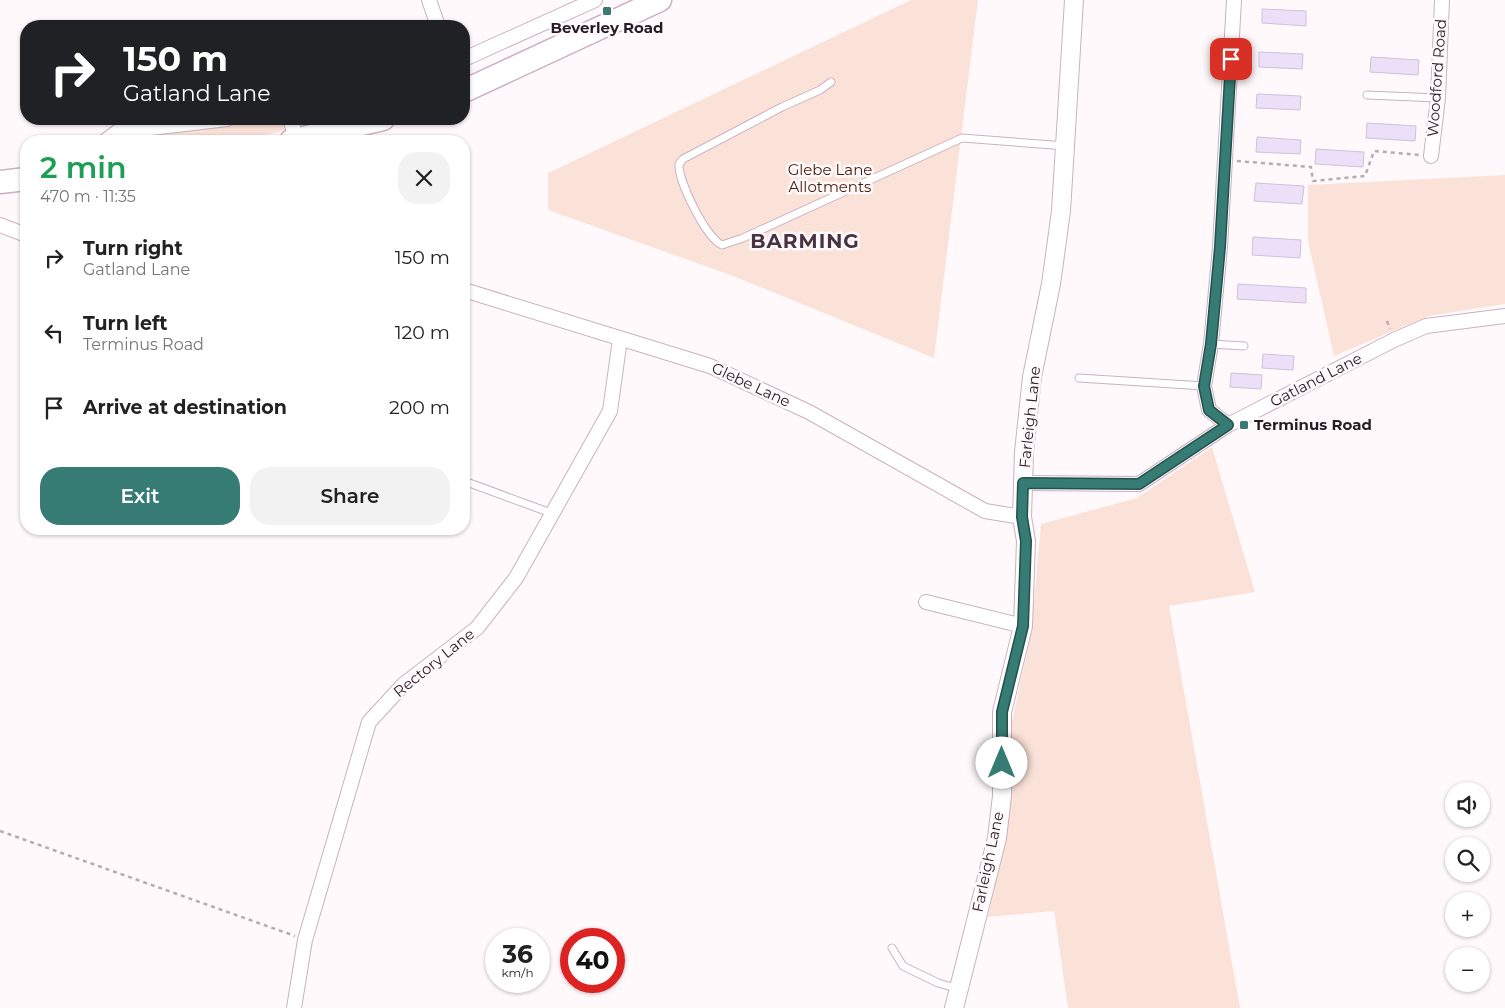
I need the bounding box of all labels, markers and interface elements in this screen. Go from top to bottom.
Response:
marker: Beverley Road [601,5,613,17]
place label: Beverley Road [550,18,664,37]
street label: Woodford Road [1423,18,1450,138]
text: 150 m [123,37,228,80]
pin [1210,38,1252,80]
icon: right [40,40,105,105]
icon: arrive [1217,45,1245,73]
text: Gatland Lane [123,80,270,107]
text: 2 min [40,149,127,186]
button: close [398,152,450,204]
park label: Glebe Lane Allotments [788,160,872,196]
text: 470 m · 11:35 [40,187,136,206]
district label: BARMING [750,229,860,253]
text: Turn right [83,237,183,260]
icon: right [40,244,68,272]
text: 150 m [395,246,450,269]
text: Gatland Lane [83,260,190,279]
text: Turn left [83,312,168,335]
icon: left [40,319,68,347]
text: 120 m [395,321,450,344]
text: Terminus Road [83,335,204,354]
street label: Gatland Lane [1267,348,1365,411]
street label: Glebe Lane [709,358,794,411]
street label: Farleigh Lane [1015,365,1044,469]
icon: arrive [40,394,68,422]
text: Arrive at destination [83,396,287,419]
text: 200 m [389,396,450,419]
place label: Terminus Road [1254,415,1372,434]
marker: Terminus Road [1238,419,1250,431]
button: Exit [40,467,240,525]
button: Share [250,467,450,525]
street label: Rectory Lane [389,624,478,701]
position arrow [975,736,1027,788]
map controls [1445,782,1490,992]
button: sound [1445,782,1490,827]
street label: Farleigh Lane [968,810,1007,914]
button: search [1445,837,1490,882]
button: + [1445,892,1490,937]
speed limit sign: 40 [560,928,625,993]
text: 36 [502,939,533,969]
button: − [1445,947,1490,992]
text: km/h [501,965,534,980]

